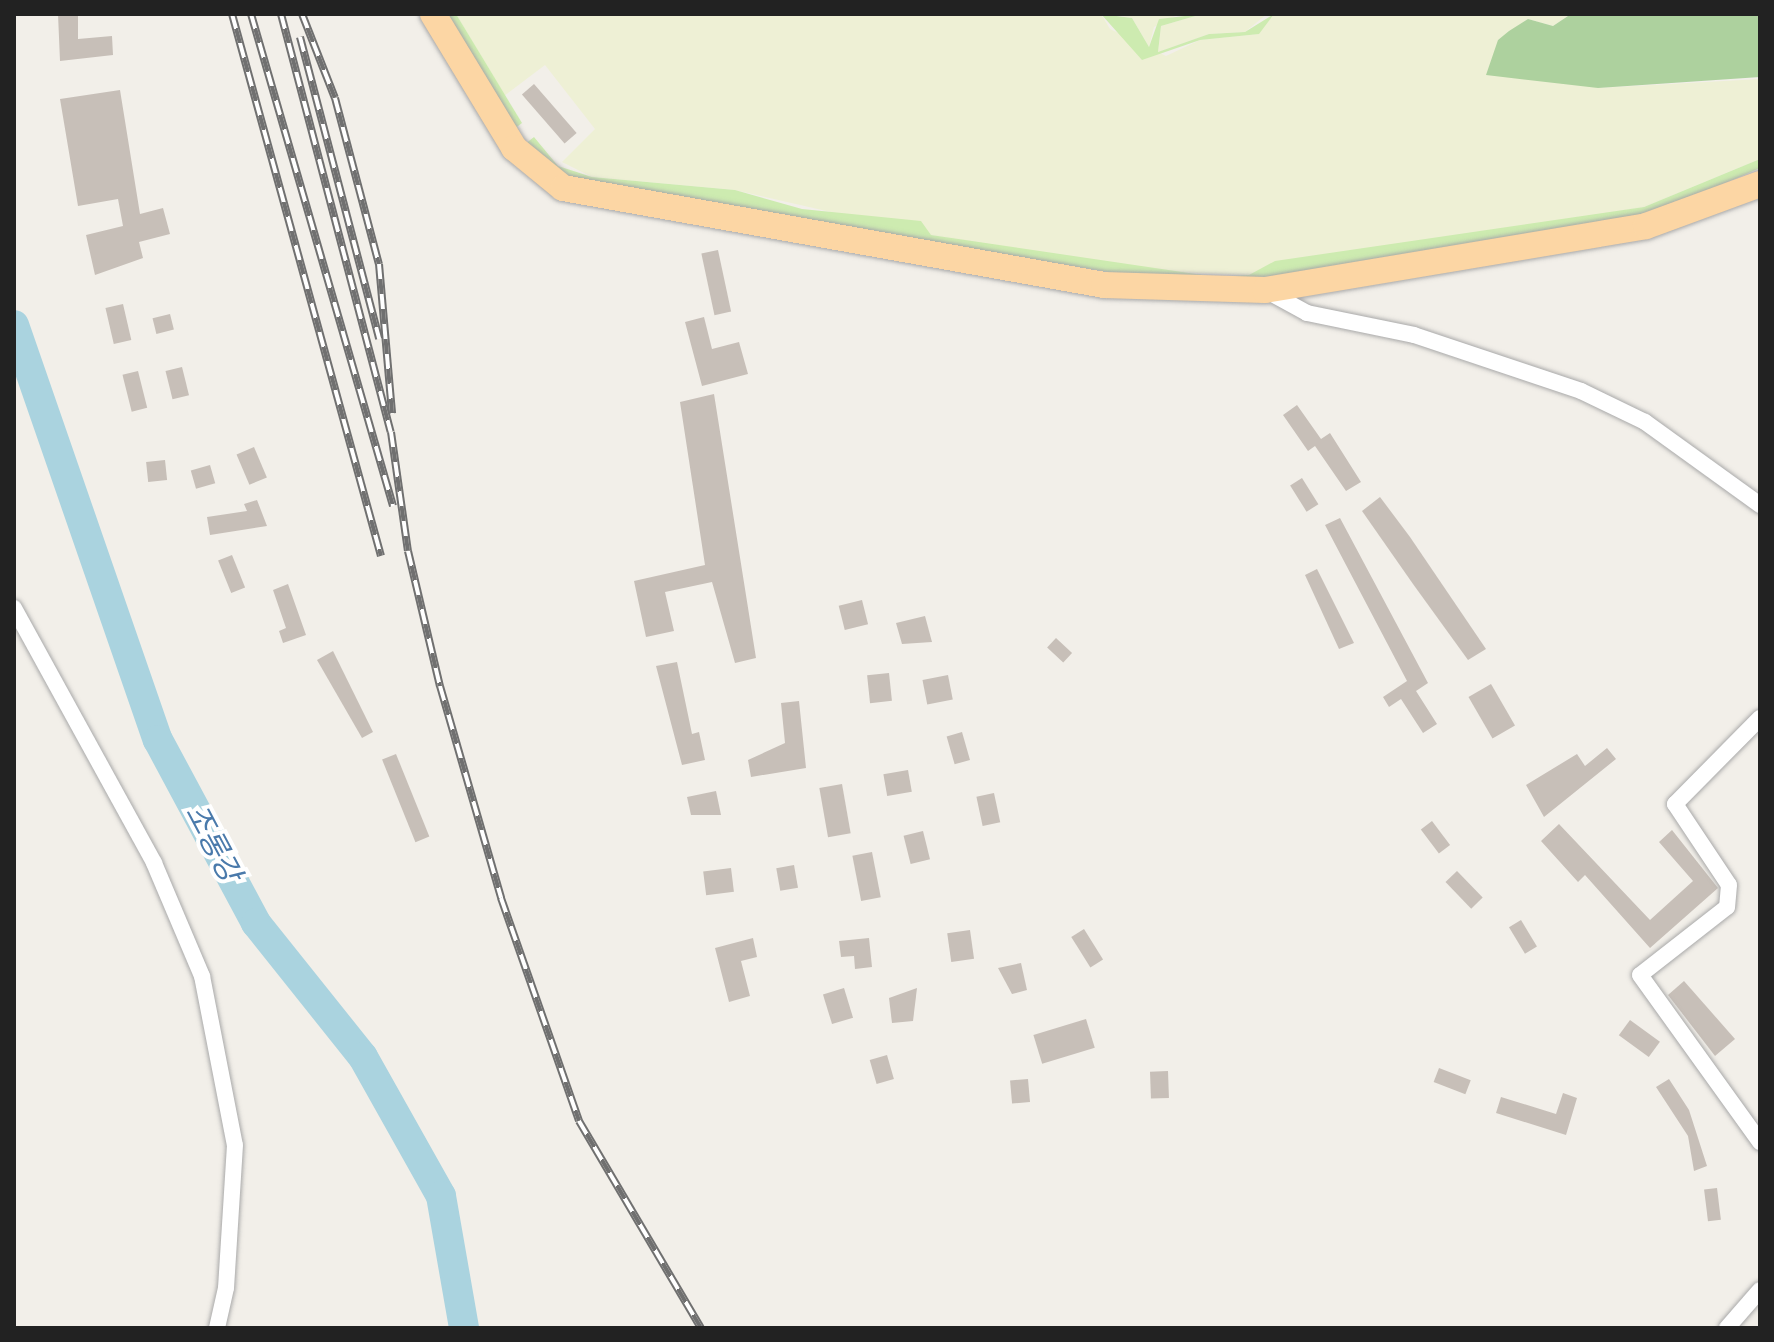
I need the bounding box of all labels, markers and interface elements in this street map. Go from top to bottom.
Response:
water label: 조롱강 [178,798,248,888]

